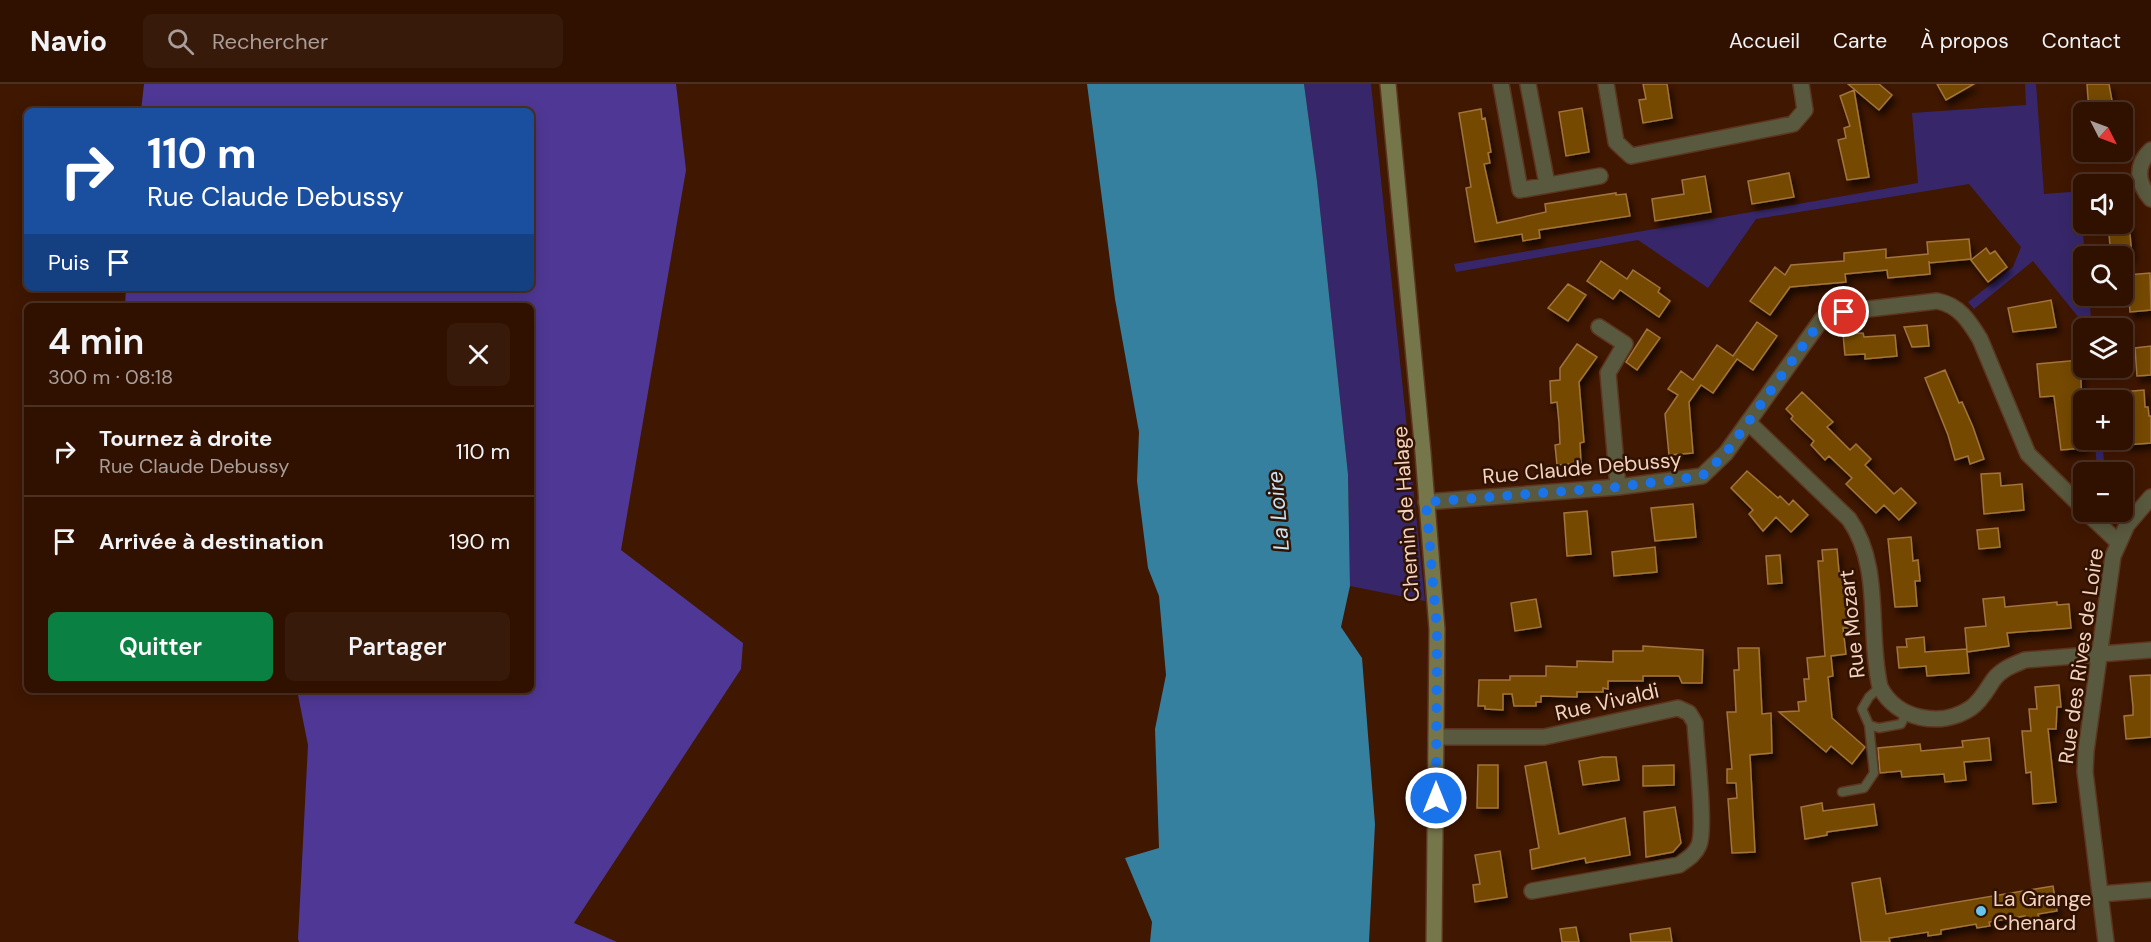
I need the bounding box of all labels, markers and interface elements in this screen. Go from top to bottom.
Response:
search box [143,14,563,68]
text: Navio [30,23,107,60]
icon: search [164,25,197,58]
text: Rechercher [212,27,328,56]
text: Accueil [1729,27,1800,55]
text: Carte [1833,27,1887,55]
text: À propos [1920,27,2009,55]
text: Contact [2042,27,2121,55]
north arrow [2073,102,2133,162]
map controls [2073,102,2133,522]
text: 110 m [147,126,257,181]
icon: right [48,132,126,210]
button: sound [2073,174,2133,234]
text: Rue Claude Debussy [147,179,404,214]
icon: arrive [102,246,135,279]
button: search [2073,246,2133,306]
text: Puis [48,248,90,277]
pin [1818,286,1869,337]
icon: arrive [1827,295,1860,328]
text: 4 min [48,318,144,365]
button: layers [2073,318,2133,378]
button: close [447,323,510,386]
text: 300 m · 08:18 [48,364,173,390]
button: + [2073,390,2133,450]
text: Tournez à droite [99,424,272,453]
street label: Chemin de Halage [1386,425,1426,603]
icon: right [48,435,81,468]
text: 110 m [456,437,510,466]
street label: Rue Claude Debussy [1481,445,1683,491]
text: Rue Claude Debussy [99,453,289,479]
button: − [2073,462,2133,522]
water label: La Loire [1260,470,1296,552]
icon: arrive [48,525,81,558]
text: Arrivée à destination [99,527,324,556]
text: 190 m [449,527,510,556]
street label: Rue des Rives de Loire [2052,546,2110,766]
street label: Rue Mozart [1832,568,1872,680]
button: Quitter [48,612,273,681]
button: Partager [285,612,510,681]
street label: Rue Vivaldi [1552,676,1662,728]
position arrow [1404,766,1468,830]
place label: La Grange Chenard [1993,885,2092,937]
marker: La Grange Chenard [1974,904,1988,918]

